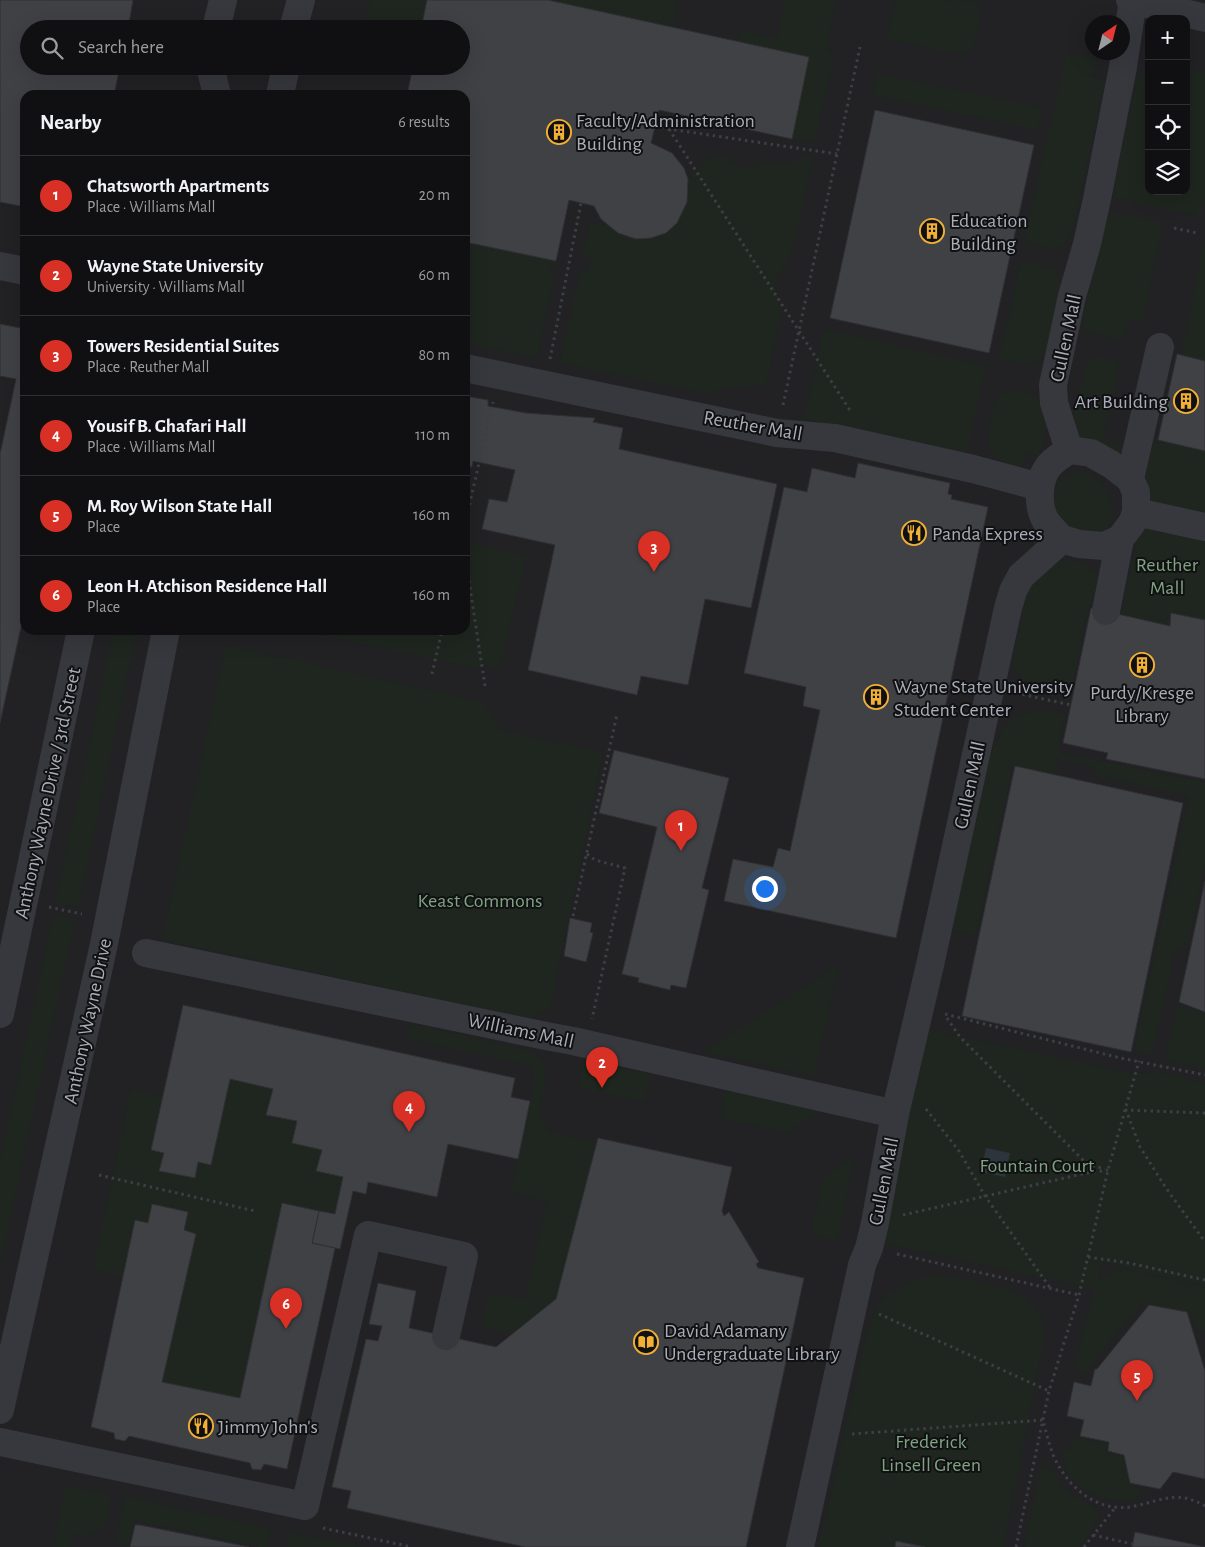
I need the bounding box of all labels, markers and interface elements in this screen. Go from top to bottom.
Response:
north arrow [1085,15,1130,60]
map controls [1145,15,1190,195]
button: + [1145,15,1190,60]
search box [20,20,470,75]
icon: search [38,34,66,62]
text: Search here [78,38,164,57]
button: − [1145,60,1190,105]
button: locate [1145,105,1190,150]
place label: Faculty/Administration Building [576,111,755,154]
text: Nearby [40,112,101,133]
text: 6 results [398,114,450,130]
building icon: Faculty/Administration Building [546,119,572,145]
button: layers [1145,150,1190,195]
text: Chatsworth Apartments [87,177,269,196]
text: 1 [53,187,59,203]
text: 20 m [419,187,450,203]
text: Place · Williams Mall [87,199,215,215]
place label: Education Building [950,211,1028,254]
building icon: Education Building [919,218,945,244]
text: Wayne State University [87,257,263,276]
text: 2 [52,267,60,283]
text: 60 m [419,267,450,283]
text: University · Williams Mall [87,279,245,295]
street label: Gullen Mall [1047,292,1085,384]
text: Towers Residential Suites [87,337,279,356]
text: 3 [53,347,59,363]
text: 80 m [419,347,450,363]
text: Place · Reuther Mall [87,359,209,375]
building icon: Art Building [1173,388,1199,414]
place label: Art Building [1075,392,1168,412]
street label: Reuther Mall [702,407,804,445]
text: Yousif B. Ghafari Hall [87,417,247,436]
text: 4 [52,427,60,443]
text: 110 m [415,427,450,443]
text: Place · Williams Mall [87,439,215,455]
text: M. Roy Wilson State Hall [87,497,272,516]
text: 5 [53,507,59,523]
text: 160 m [413,507,450,523]
text: Place [87,519,120,535]
restaurant icon: Panda Express [901,520,927,546]
place label: Panda Express [932,524,1043,544]
pin: 3 [638,531,670,572]
park label: Reuther Mall [1136,555,1199,598]
text: Leon H. Atchison Residence Hall [87,577,327,596]
text: 6 [52,587,60,603]
text: 160 m [413,587,450,603]
text: Place [87,599,120,615]
building icon: Purdy/Kresge Library [1129,652,1155,678]
street label: Anthony Wayne Drive / 3rd Street [12,665,85,921]
place label: Wayne State University Student Center [894,677,1074,720]
place label: Purdy/Kresge Library [1090,683,1194,726]
building icon: Wayne State University Student Center [863,684,889,710]
street label: Gullen Mall [951,739,989,831]
pin: 1 [665,810,697,851]
your location [752,876,778,902]
park label: Keast Commons [418,891,542,911]
street label: Anthony Wayne Drive [61,937,115,1106]
street label: Williams Mall [466,1010,576,1052]
pin: 2 [586,1047,618,1088]
pin: 4 [393,1091,425,1132]
street label: Gullen Mall [866,1135,902,1227]
park label: Fountain Court [980,1156,1095,1176]
pin: 6 [270,1288,302,1329]
place label: David Adamany Undergraduate Library [664,1321,840,1364]
library icon: David Adamany Undergraduate Library [633,1329,659,1355]
pin: 5 [1121,1360,1153,1401]
restaurant icon: Jimmy John's [188,1413,214,1439]
place label: Jimmy John's [218,1417,318,1437]
park label: Frederick Linsell Green [881,1432,981,1475]

